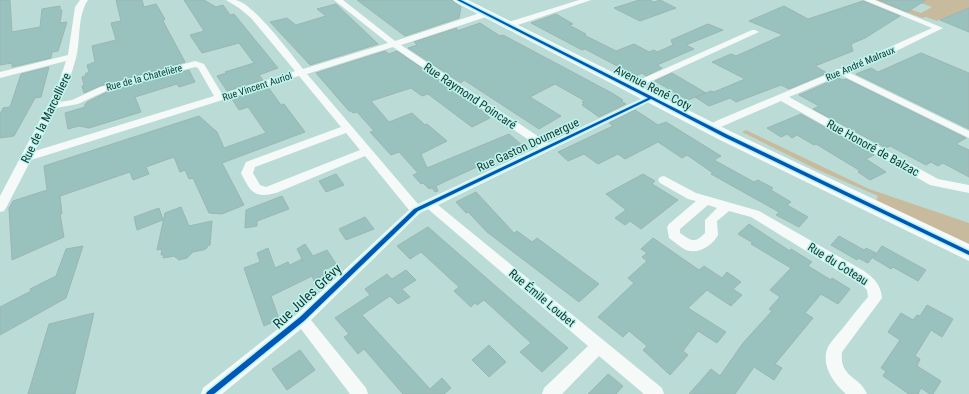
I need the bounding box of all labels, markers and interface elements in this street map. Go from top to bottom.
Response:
street label: Rue André Malraux [824,44,897,83]
street label: Rue Raymond Poincaré [421,60,519,132]
street label: Rue de la Chatelière [105,62,184,93]
street label: Avenue René Coty [612,62,694,114]
street label: Rue de la Marcelliere [18,70,74,165]
street label: Rue Vincent Auriol [221,70,293,103]
street label: Rue Gaston Doumergue [475,115,582,175]
street label: Rue Honoré de Balzac [824,117,922,179]
street label: Rue du Coteau [805,240,871,288]
street label: Rue Jules Grévy [270,260,345,332]
street label: Rue Émile Loubet [506,265,579,330]

